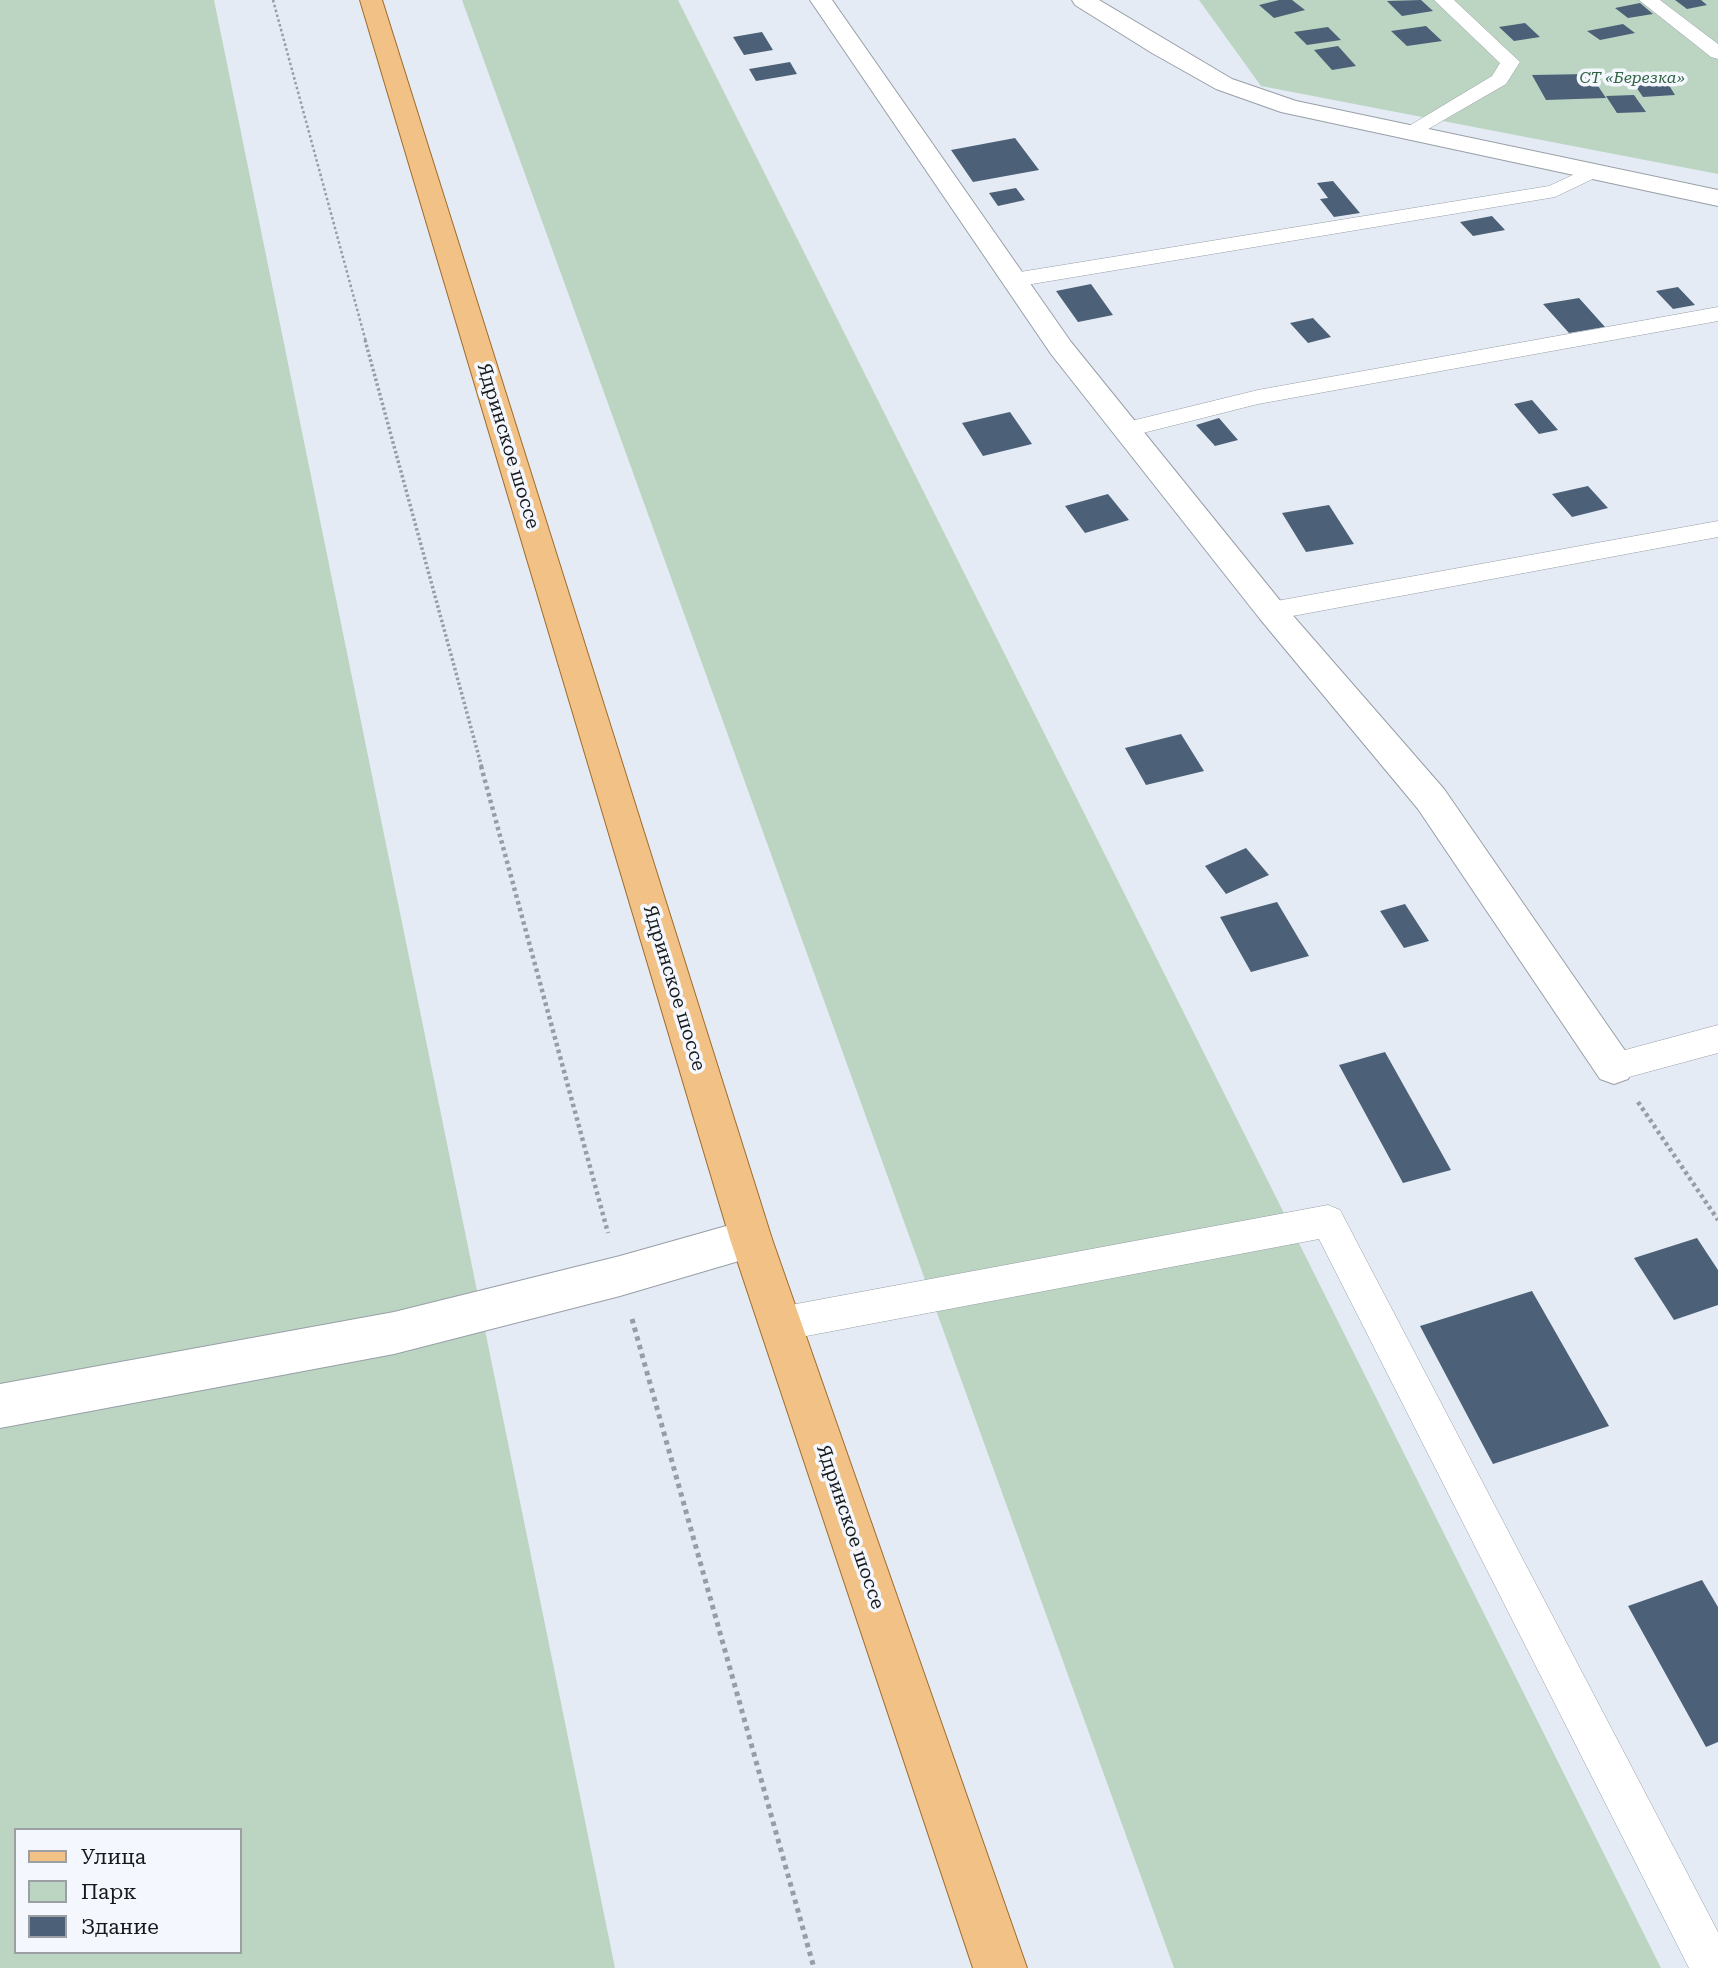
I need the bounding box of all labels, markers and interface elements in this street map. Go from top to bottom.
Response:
park label: СТ «Березка» [1579,68,1685,88]
street label: Ядринское шоссе [472,360,544,532]
street label: Ядринское шоссе [638,902,710,1074]
street label: Ядринское шоссе [811,1442,889,1612]
legend [14,1828,242,1954]
text: Улица [81,1845,146,1869]
text: Парк [81,1880,137,1904]
text: Здание [81,1915,159,1939]

